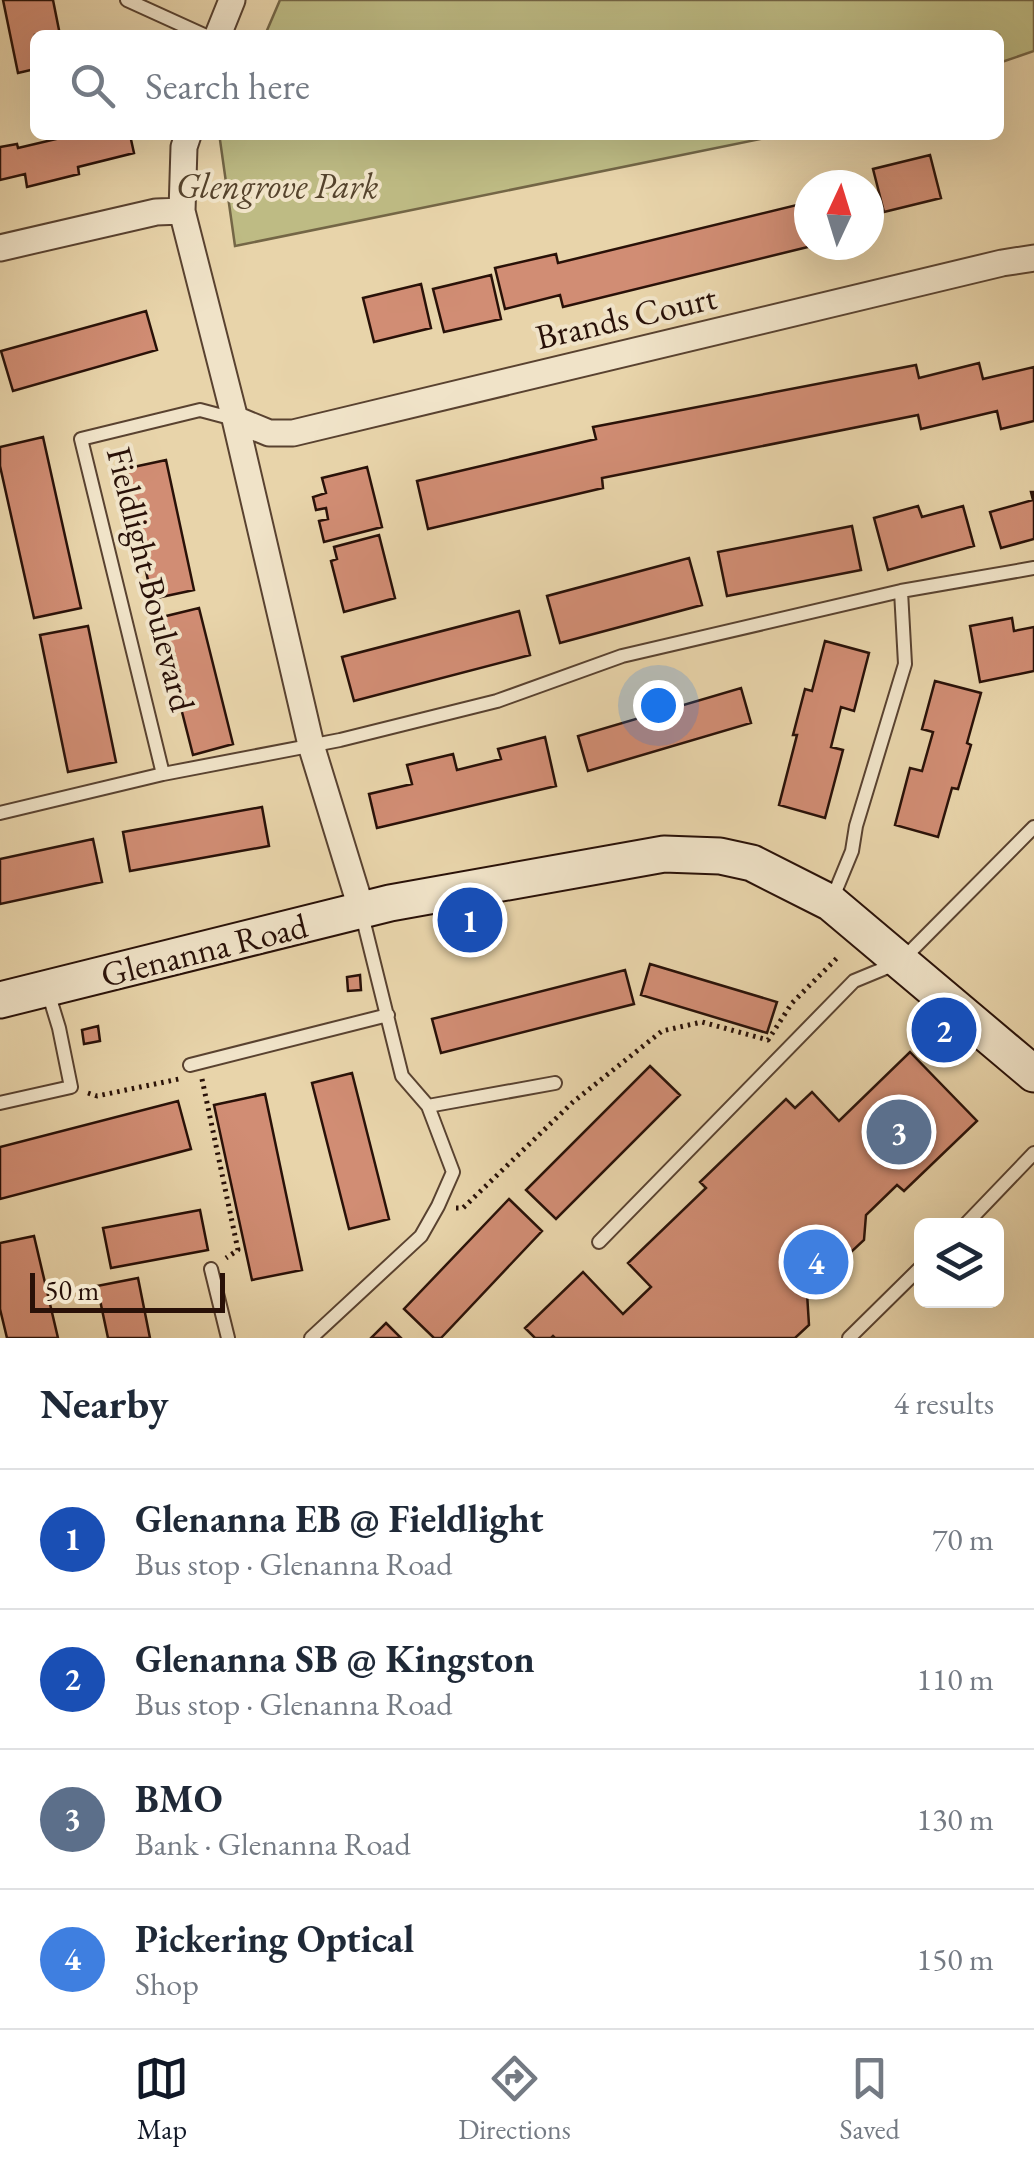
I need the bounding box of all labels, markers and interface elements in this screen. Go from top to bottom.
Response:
search box [30,30,1004,140]
icon: search [65,58,120,113]
text: Search here [145,61,310,110]
park label: Glengrove Park [176,163,378,209]
north arrow [794,170,884,260]
street label: Brands Court [531,274,721,359]
street label: Fieldlight Boulevard [97,442,206,716]
your location [633,680,684,731]
pin: 1 [438,882,502,958]
street label: Glenanna Road [96,902,312,997]
pin: 2 [912,992,976,1068]
pin: 3 [866,1094,932,1170]
map controls [914,1218,1004,1308]
button: layers [914,1218,1004,1308]
pin: 4 [784,1224,848,1300]
scale bar [30,1268,225,1312]
text: 50 m [45,1272,99,1308]
text: Nearby [40,1376,169,1431]
text: 4 results [894,1382,994,1424]
text: Glenanna EB @ Fieldlight [135,1494,543,1543]
text: 1 [64,1518,81,1560]
text: 70 m [932,1518,994,1560]
text: Bus stop · Glenanna Road [135,1543,453,1585]
text: Glenanna SB @ Kingston [135,1634,535,1683]
text: 2 [64,1658,81,1700]
text: 110 m [917,1658,994,1700]
text: Bus stop · Glenanna Road [135,1683,453,1725]
text: BMO [135,1774,223,1823]
text: 3 [64,1798,81,1840]
text: 130 m [917,1798,994,1840]
text: Bank · Glenanna Road [135,1823,411,1865]
text: Pickering Optical [135,1914,414,1963]
text: 4 [64,1938,81,1980]
text: 150 m [917,1938,994,1980]
text: Shop [135,1963,199,2005]
tab: Map [134,2051,189,2147]
tab: Directions [458,2051,571,2147]
tab: Saved [840,2051,900,2147]

